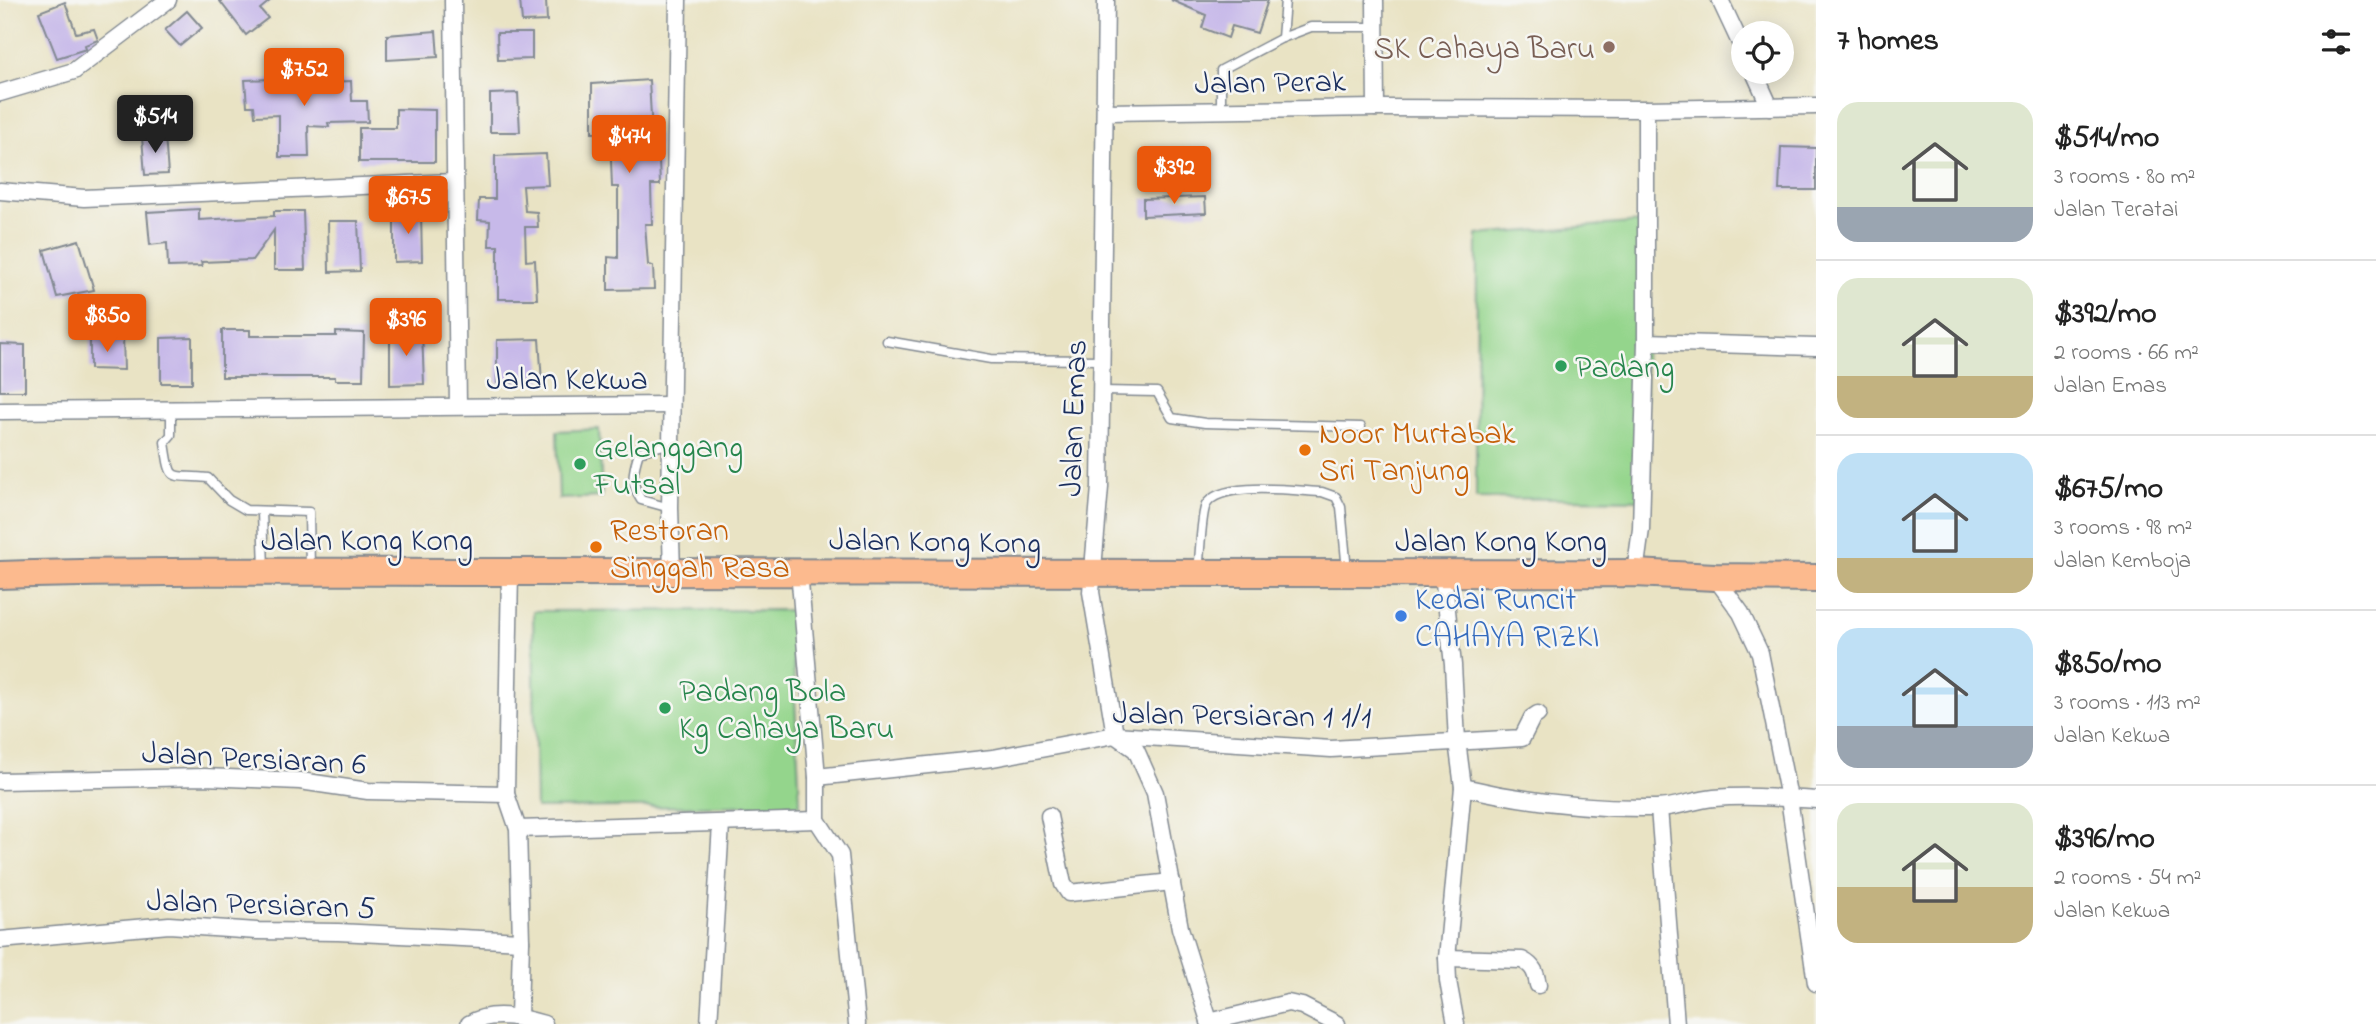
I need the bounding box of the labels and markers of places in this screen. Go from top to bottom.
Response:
place label: SK Cahaya Baru [1374,27,1595,74]
marker: SK Cahaya Baru [1601,39,1617,55]
pin: $752 [263,48,345,108]
pin: $514 [114,96,196,155]
pin: $474 [588,116,670,175]
pin: $392 [1133,146,1215,206]
pin: $675 [367,176,449,236]
pin: $850 [66,294,148,354]
pin: $396 [365,298,447,358]
place label: Padang [1575,346,1674,393]
marker: Padang [1553,358,1569,374]
place label: Noor Murtabak Sri Tanjung [1319,412,1517,496]
place label: Gelanggang Futsal [593,426,743,510]
marker: Noor Murtabak Sri Tanjung [1297,442,1313,458]
marker: Gelanggang Futsal [572,456,588,472]
place label: Restoran Singgah Rasa [610,509,790,593]
marker: Restoran Singgah Rasa [588,539,604,555]
place label: Kedai Runcit CAHAYA RIZKI [1415,578,1599,662]
marker: Kedai Runcit CAHAYA RIZKI [1393,608,1409,624]
place label: Padang Bola Kg Cahaya Baru [679,670,894,754]
marker: Padang Bola Kg Cahaya Baru [657,700,673,716]

